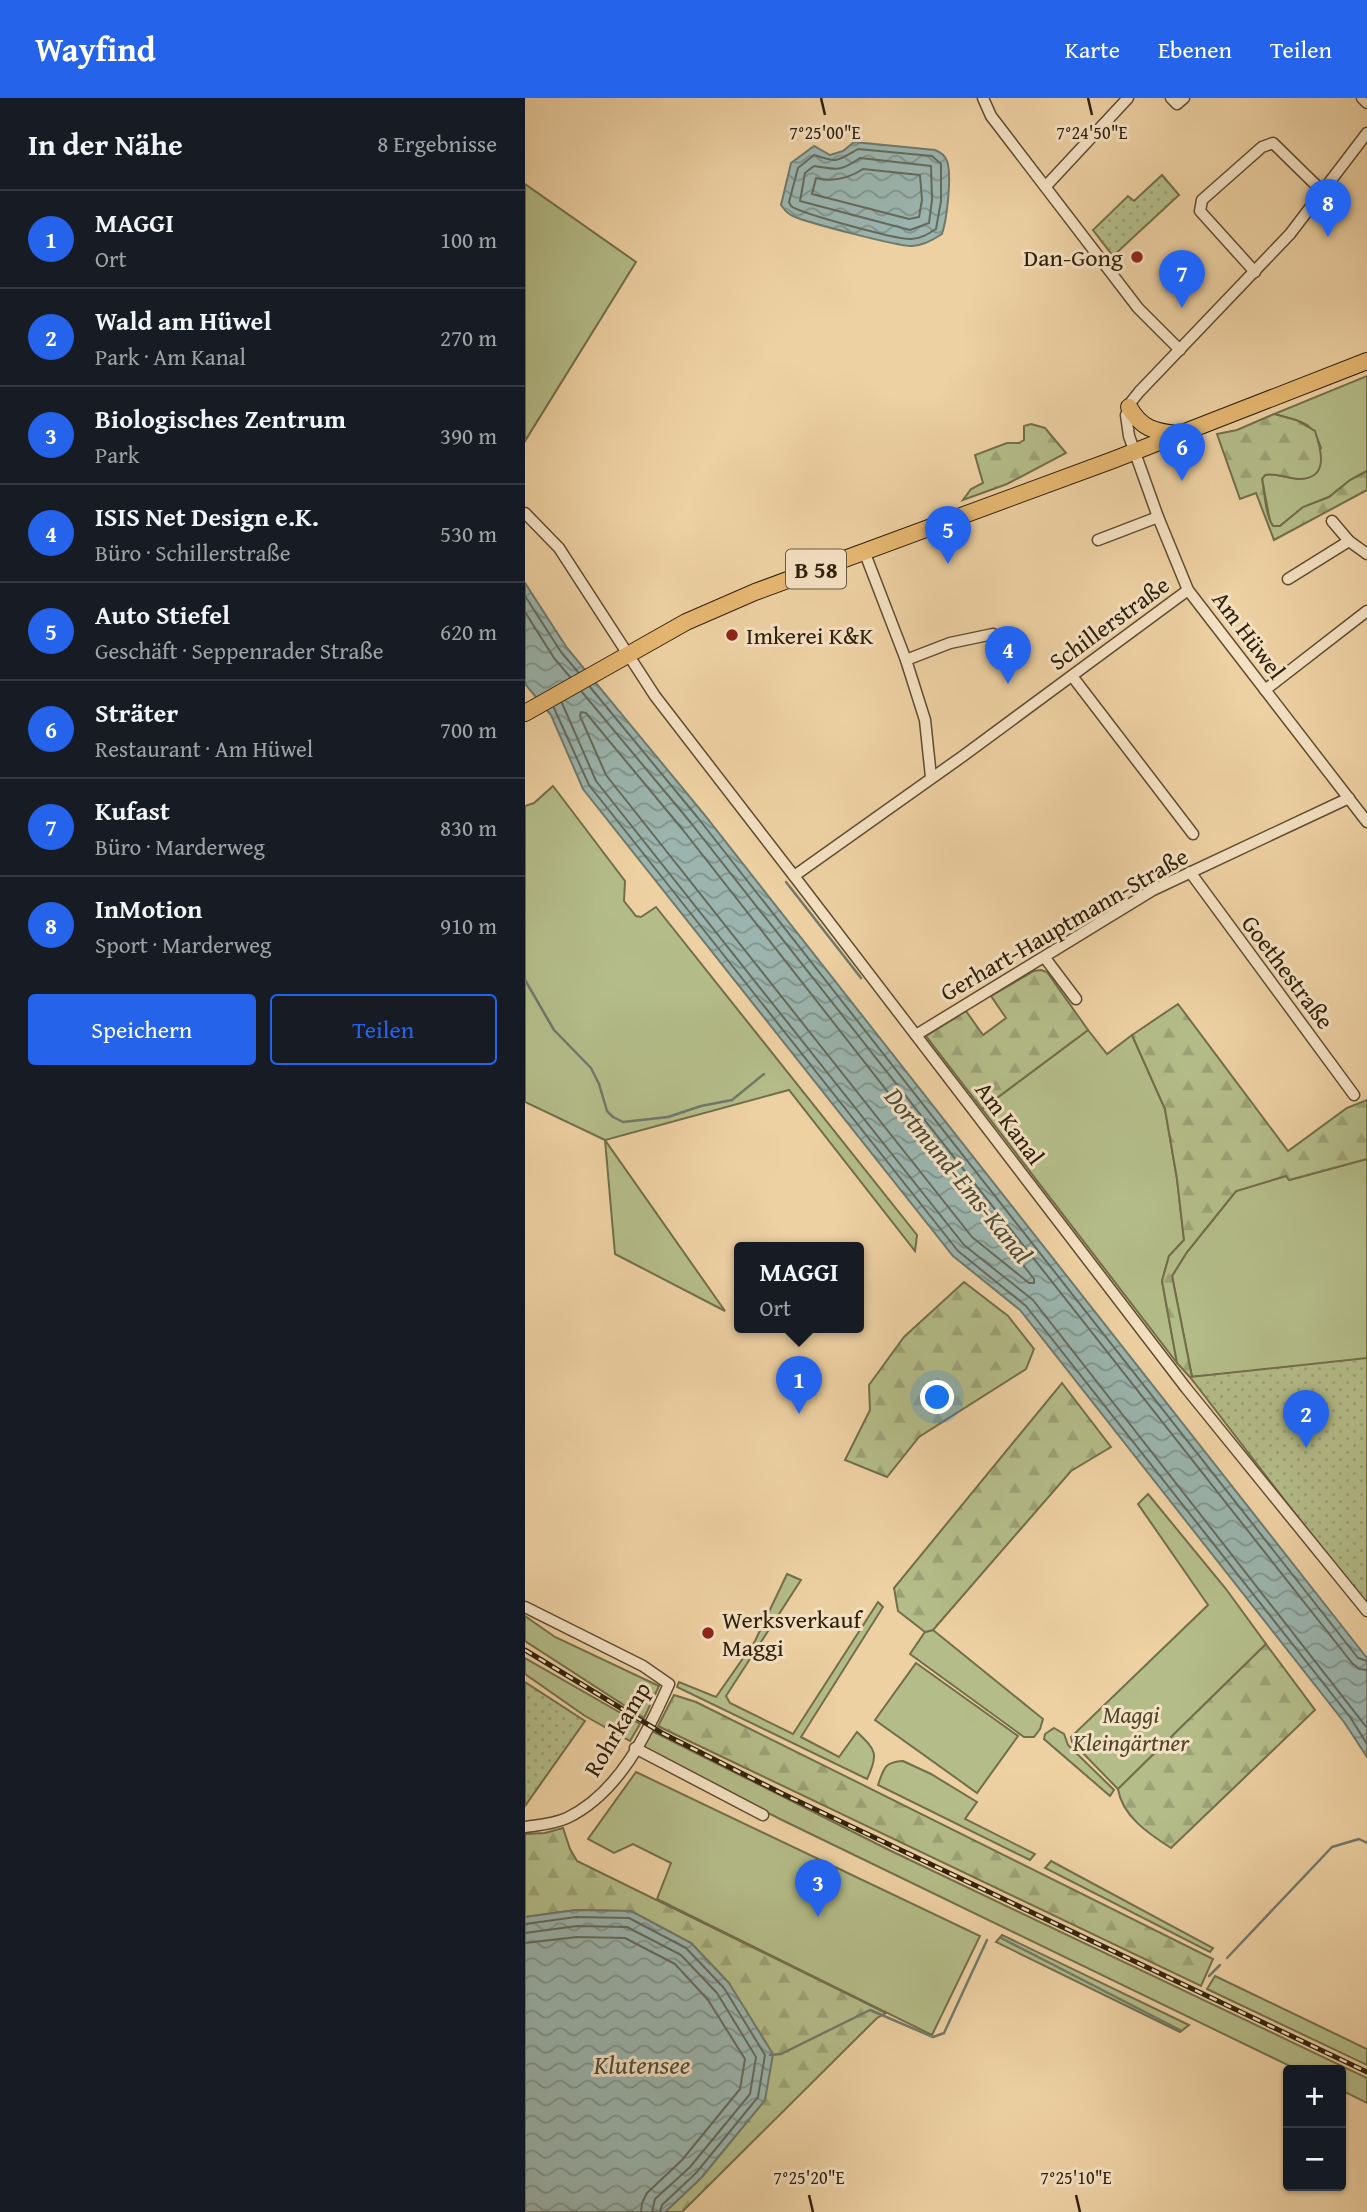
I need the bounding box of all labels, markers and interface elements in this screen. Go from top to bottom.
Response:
text: Wayfind [35,25,156,73]
text: Karte [1065,32,1120,67]
text: Ebenen [1158,32,1232,67]
text: Teilen [1270,32,1332,67]
text: 7°25'00"E [789,119,861,146]
text: 7°24'50"E [1056,119,1128,146]
text: In der Nähe [28,122,183,166]
text: 8 Ergebnisse [377,127,497,160]
pin: 8 [1305,179,1351,237]
text: MAGGI [95,203,174,242]
text: 1 [45,223,57,256]
text: 100 m [440,223,497,256]
place label: Dan-Gong [1024,240,1123,275]
text: Ort [95,242,127,275]
marker: Dan-Gong [1129,249,1145,265]
pin: 7 [1159,250,1205,308]
text: Wald am Hüwel [95,301,271,340]
text: 2 [45,321,57,354]
text: 270 m [440,321,497,354]
text: Park · Am Kanal [95,340,246,373]
text: Biologisches Zentrum [95,399,346,438]
text: 3 [45,419,57,452]
text: 390 m [440,419,497,452]
pin: 6 [1159,423,1205,481]
text: Park [95,438,139,471]
text: ISIS Net Design e.K. [95,497,319,536]
pin: 5 [925,506,971,564]
text: 4 [45,517,57,550]
text: 530 m [440,517,497,550]
text: Büro · Schillerstraße [95,536,291,569]
road number: B 58 [786,550,846,589]
street label: Schillerstraße [1042,567,1176,679]
street label: Am Hüwel [1204,583,1294,687]
text: Auto Stiefel [95,595,230,634]
text: 5 [45,615,57,648]
text: 620 m [440,615,497,648]
place label: Imkerei K&K [746,618,874,653]
pin: 4 [985,626,1031,684]
marker: Imkerei K&K [724,627,740,643]
text: Geschäft · Seppenrader Straße [95,634,384,667]
text: Sträter [95,693,178,732]
text: 6 [45,713,57,746]
text: 700 m [440,713,497,746]
text: Restaurant · Am Hüwel [95,732,313,765]
text: Kufast [95,791,170,830]
text: 7 [45,811,57,844]
text: 830 m [440,811,497,844]
text: Büro · Marderweg [95,830,265,863]
street label: Gerhart-Hauptmann-Straße [934,839,1194,1009]
text: InMotion [95,889,202,928]
street label: Goethestraße [1233,907,1343,1037]
text: 8 [45,909,57,942]
text: 910 m [440,909,497,942]
text: Sport · Marderweg [95,928,272,961]
button: Speichern [28,994,256,1065]
button: Teilen [270,994,497,1065]
street label: Am Kanal [967,1074,1053,1172]
water label: Dortmund-Ems-Kanal [875,1078,1042,1272]
popup [734,1242,864,1333]
text: MAGGI [760,1252,838,1291]
text: Ort [760,1291,791,1324]
pin: 1 [776,1356,822,1414]
your location [920,1380,954,1414]
pin: 2 [1283,1390,1329,1448]
place label: Werksverkauf Maggi [722,1602,863,1665]
marker: Werksverkauf Maggi [700,1625,716,1641]
street label: Rohrkamp [575,1675,659,1783]
park label: Maggi Kleingärtner [1072,1697,1190,1760]
pin: 3 [795,1859,841,1917]
water label: Klutensee [593,2045,690,2084]
map controls [1283,2065,1346,2191]
button: + [1283,2065,1346,2128]
button: − [1283,2128,1346,2191]
text: 7°25'20"E [773,2164,845,2191]
text: 7°25'10"E [1040,2164,1112,2191]

